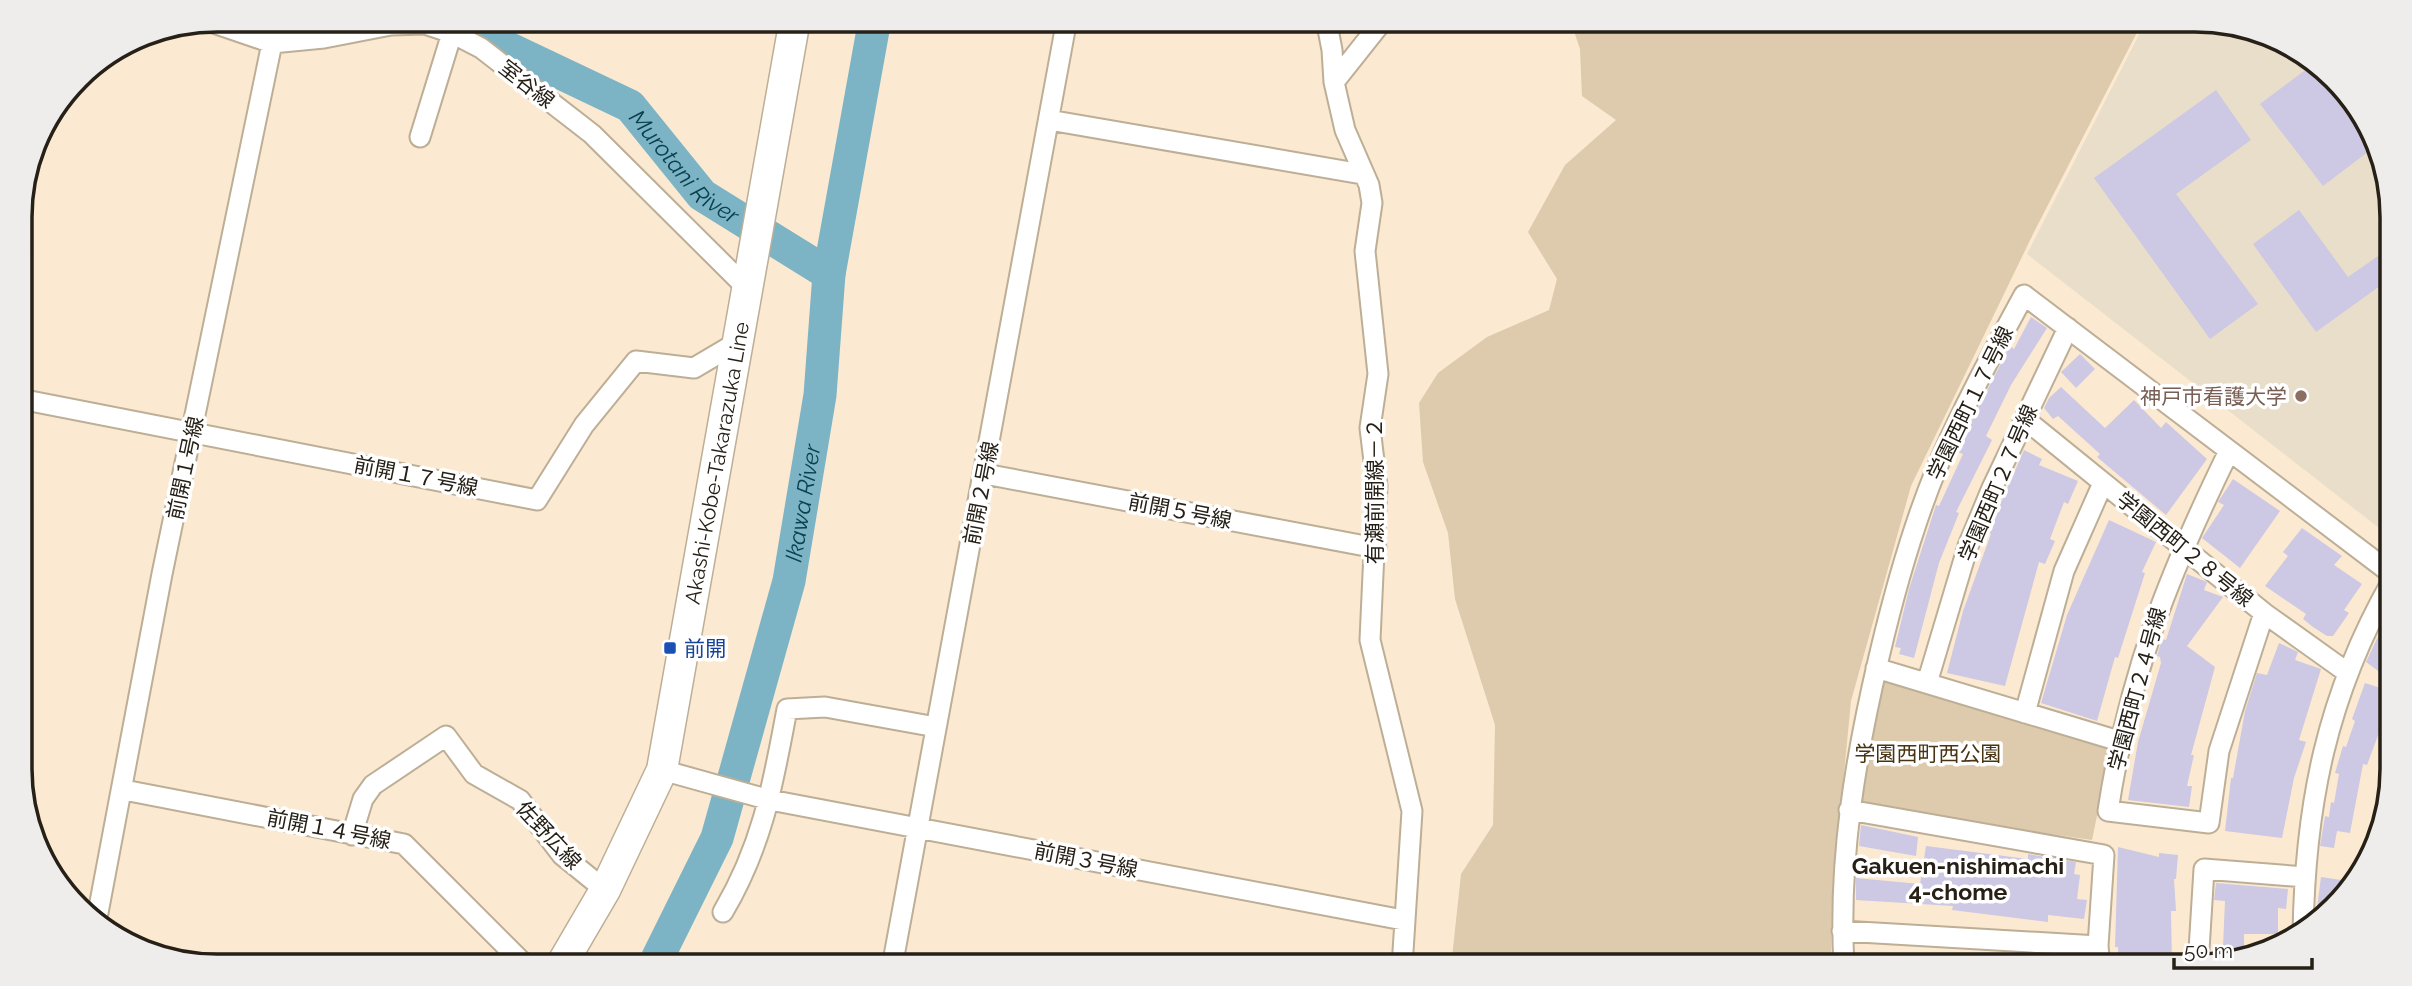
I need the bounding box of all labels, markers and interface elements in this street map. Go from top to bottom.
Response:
street label: 室谷線 [494,55,560,113]
water label: Murotani River [625,104,745,229]
street label: Akashi-Kobe-Takarazuka Line [679,320,754,606]
street label: 学園西町１７号線 [1922,322,2018,484]
place label: 神戸市看護大学 [2140,384,2287,409]
marker: 神戸市看護大学 [2293,388,2309,404]
street label: 学園西町２７号線 [1954,401,2042,565]
street label: 前開１号線 [162,414,208,522]
street label: 有瀬前開線－２ [1362,418,1387,565]
street label: 前開２号線 [959,439,1003,547]
water label: Ikawa River [779,441,825,564]
street label: 前開１７号線 [352,452,480,500]
street label: 学園西町２８号線 [2112,486,2258,612]
street label: 前開５号線 [1126,489,1234,533]
street label: 学園西町２４号線 [2103,605,2171,773]
place label: 前開 [684,636,726,661]
marker: 前開 [662,640,678,656]
park label: 学園西町西公園 [1855,741,2002,766]
street label: 佐野広線 [511,796,587,874]
street label: 前開１４号線 [265,805,393,853]
street label: 前開３号線 [1032,838,1140,882]
district label: Gakuen-nishimachi 4-chome [1852,852,2064,905]
scale bar [2174,926,2312,970]
text: 50 m [2184,938,2233,963]

